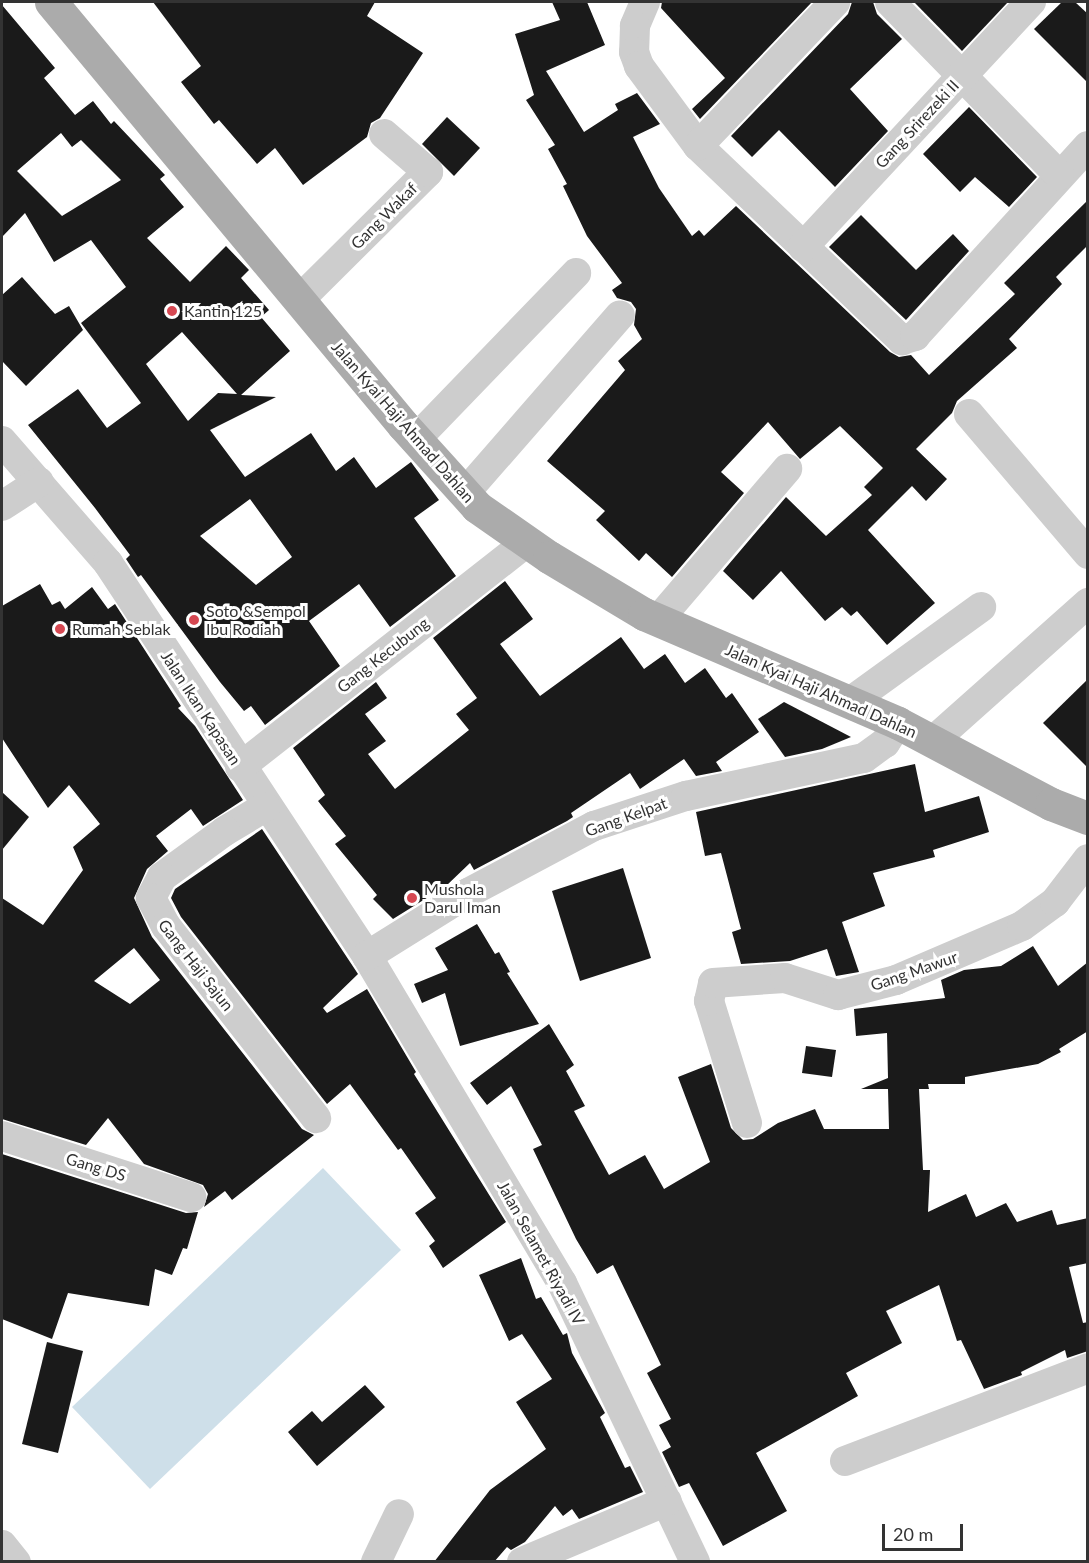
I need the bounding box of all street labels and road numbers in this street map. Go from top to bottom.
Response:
street label: Gang Srirezeki II [871,76,963,172]
street label: Gang Wakaf [347,179,421,253]
street label: Jalan Kyai Haji Ahmad Dahlan [328,337,478,507]
street label: Gang Kecubung [333,613,433,697]
street label: Jalan Kyai Haji Ahmad Dahlan [722,640,920,742]
street label: Jalan Ikan Kapasan [157,647,245,769]
street label: Gang Kelpat [582,793,670,841]
street label: Gang Haji Sajun [154,915,238,1015]
street label: Gang Mawur [868,947,960,995]
street label: Gang DS [64,1149,128,1185]
street label: Jalan Selamet Riyadi IV [493,1178,589,1328]

